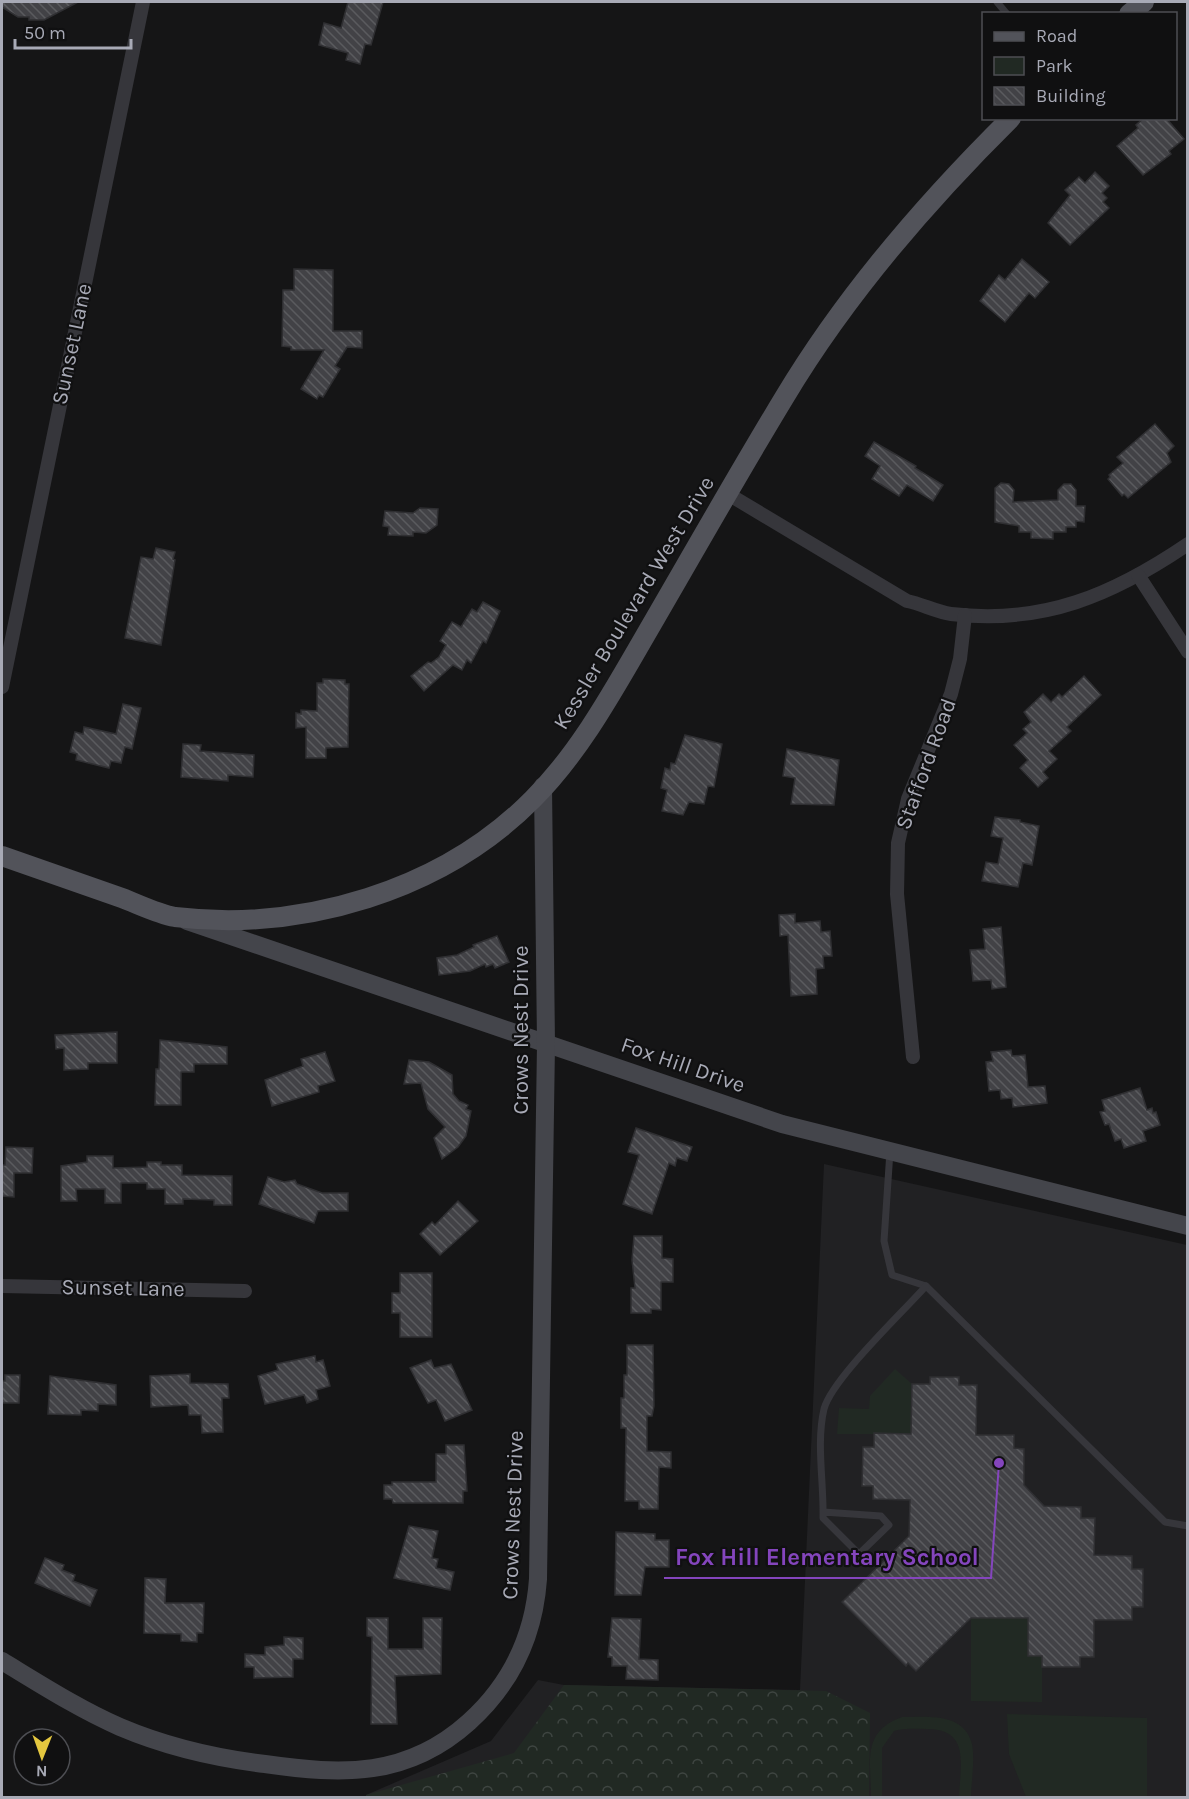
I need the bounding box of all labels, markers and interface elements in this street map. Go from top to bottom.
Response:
scale bar [15,12,130,50]
legend [982,12,1177,120]
text: 50 m [24,22,66,44]
text: Road [1036,25,1077,47]
text: Park [1036,55,1073,77]
text: Building [1036,85,1106,107]
street label: Sunset Lane [46,281,98,407]
street label: Kessler Boulevard West Drive [548,472,720,734]
street label: Stafford Road [890,695,962,833]
street label: Crows Nest Drive [508,946,534,1114]
street label: Fox Hill Drive [617,1032,749,1098]
street label: Sunset Lane [61,1274,185,1302]
street label: Crows Nest Drive [497,1430,529,1600]
callout: Fox Hill Elementary School [664,1536,991,1578]
text: Fox Hill Elementary School [675,1543,979,1571]
north arrow [12,1727,72,1787]
text: N [36,1762,48,1781]

